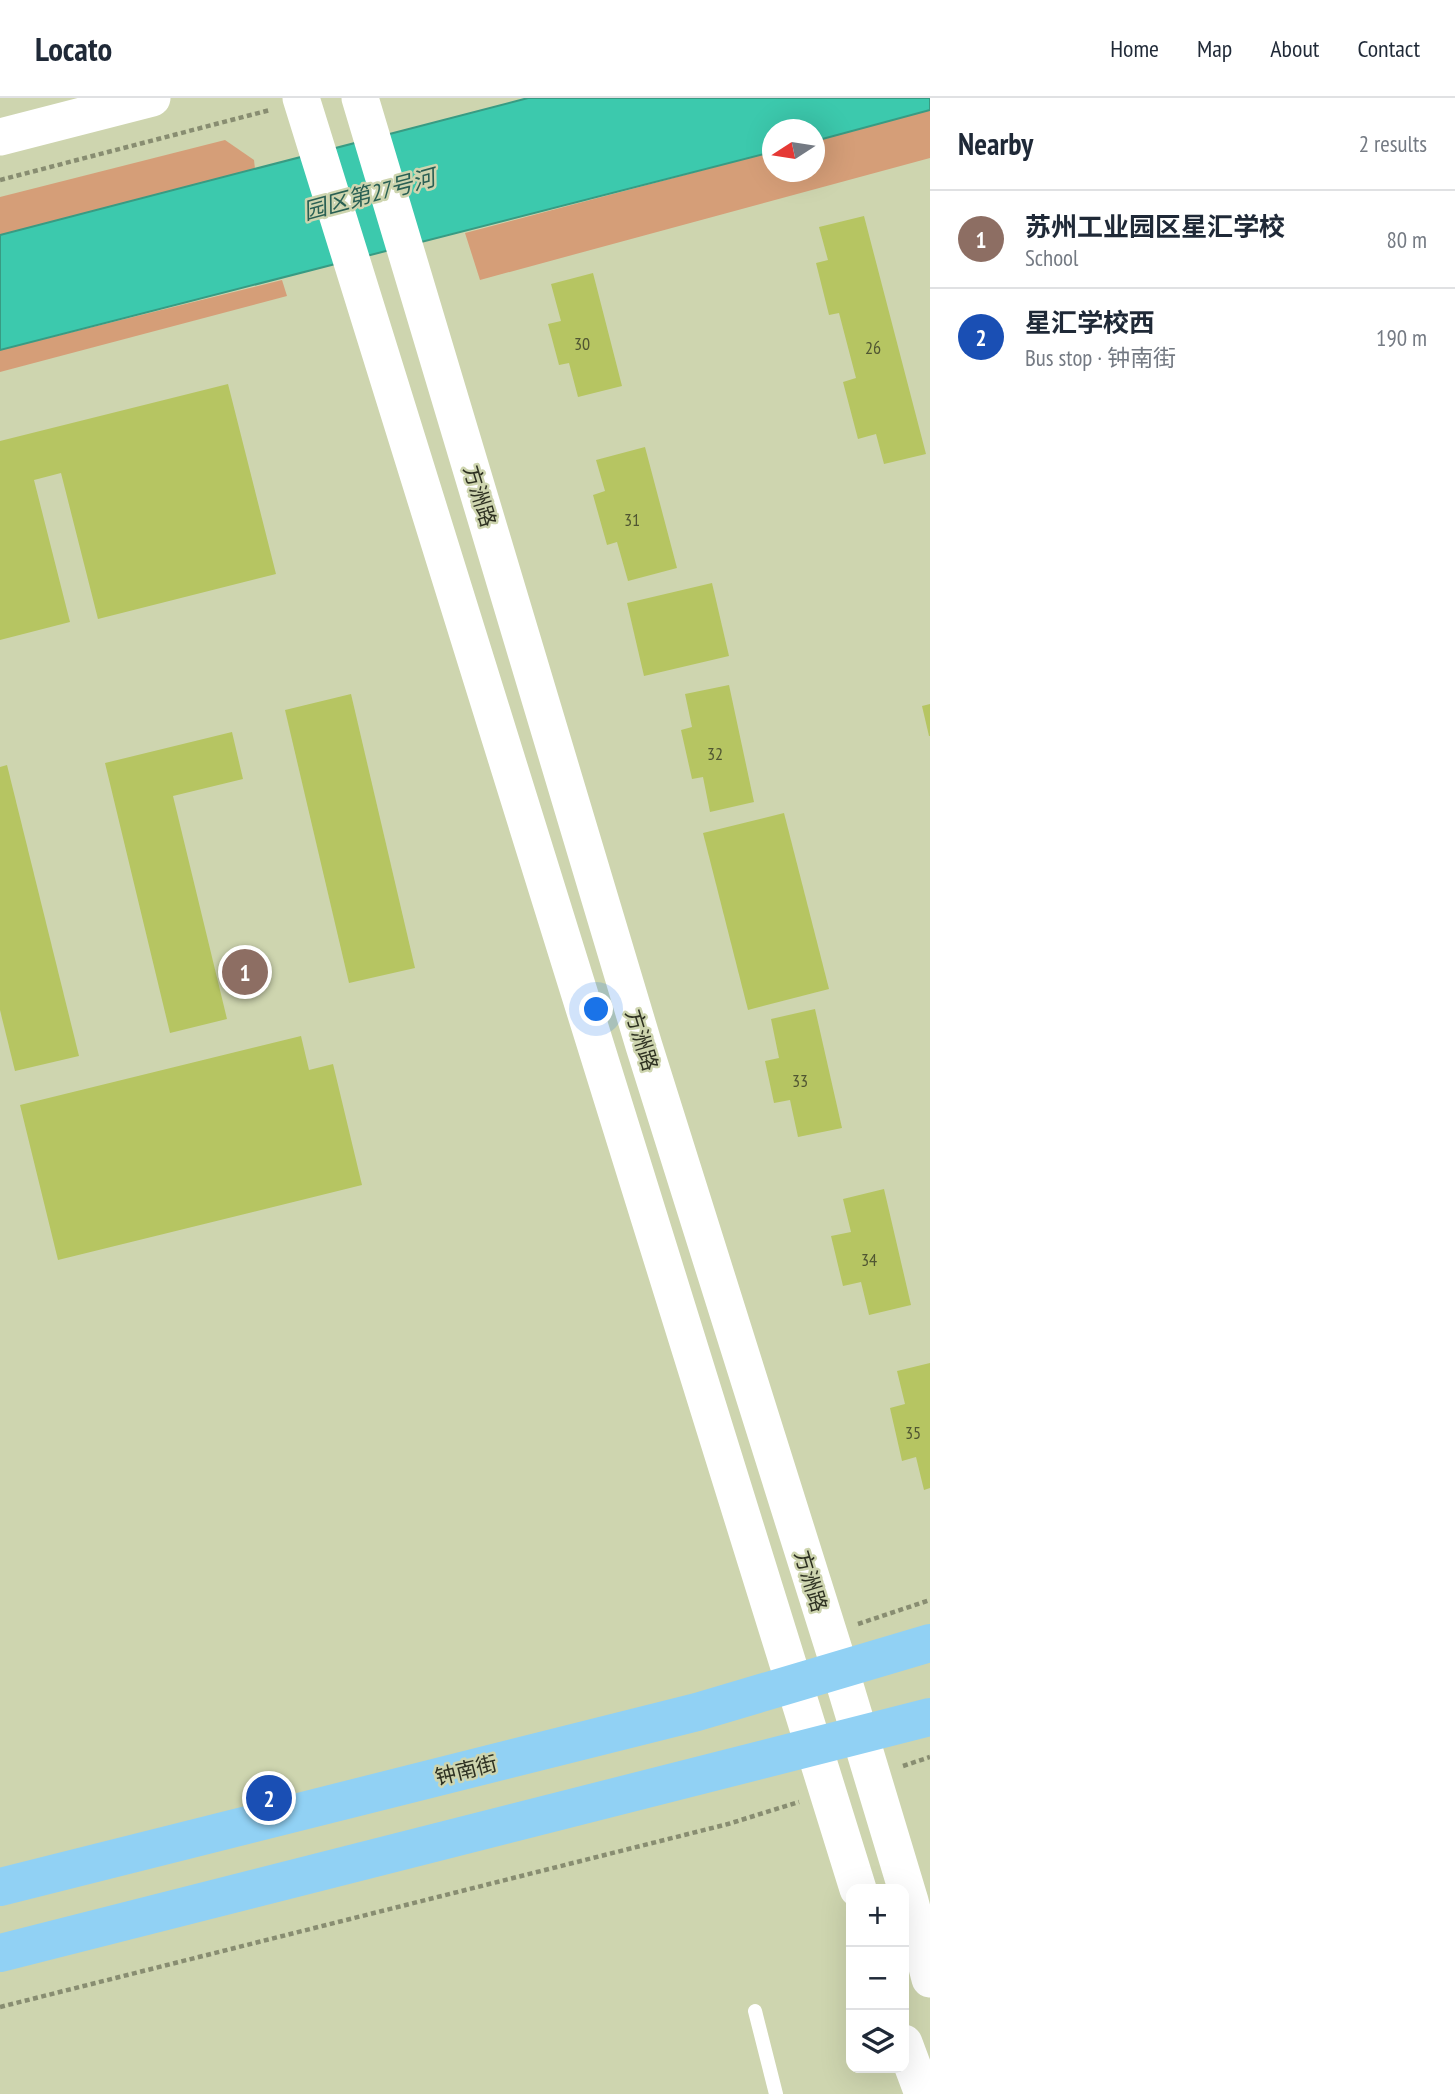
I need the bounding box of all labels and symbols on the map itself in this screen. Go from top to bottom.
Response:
north arrow [762,119,825,182]
water label: 园区第27号河 [300,161,442,226]
house number: 30 [574,332,590,355]
house number: 26 [865,336,881,359]
street label: 方洲路 [458,462,502,530]
house number: 31 [624,508,640,531]
house number: 32 [707,742,723,765]
pin: 1 [222,946,268,998]
your location [579,992,613,1026]
street label: 方洲路 [620,1006,664,1074]
house number: 33 [792,1069,808,1092]
house number: 34 [861,1248,877,1271]
house number: 35 [905,1421,921,1444]
street label: 方洲路 [789,1547,833,1615]
street label: 钟南街 [432,1749,500,1791]
pin: 2 [246,1772,292,1824]

